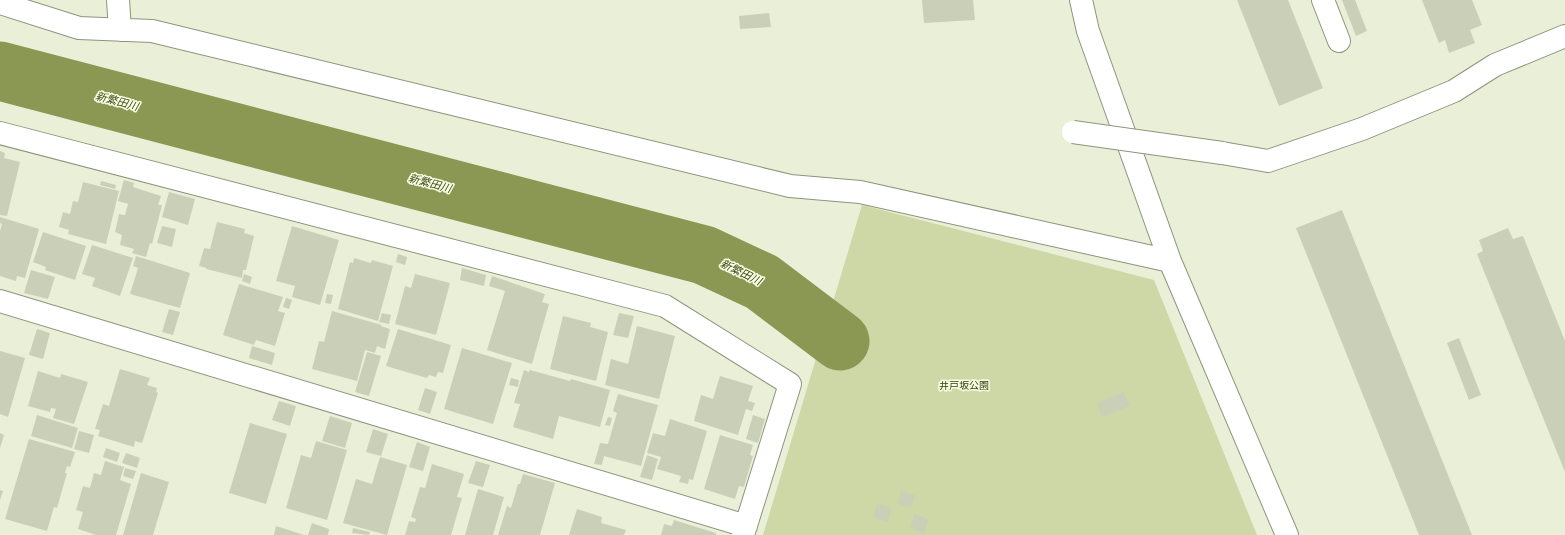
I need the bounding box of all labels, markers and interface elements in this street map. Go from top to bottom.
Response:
water label: 新繁田川 [94,88,141,115]
water label: 新繁田川 [407,170,454,197]
water label: 新繁田川 [718,255,765,289]
park label: 井戸坂公園 [939,378,989,393]

